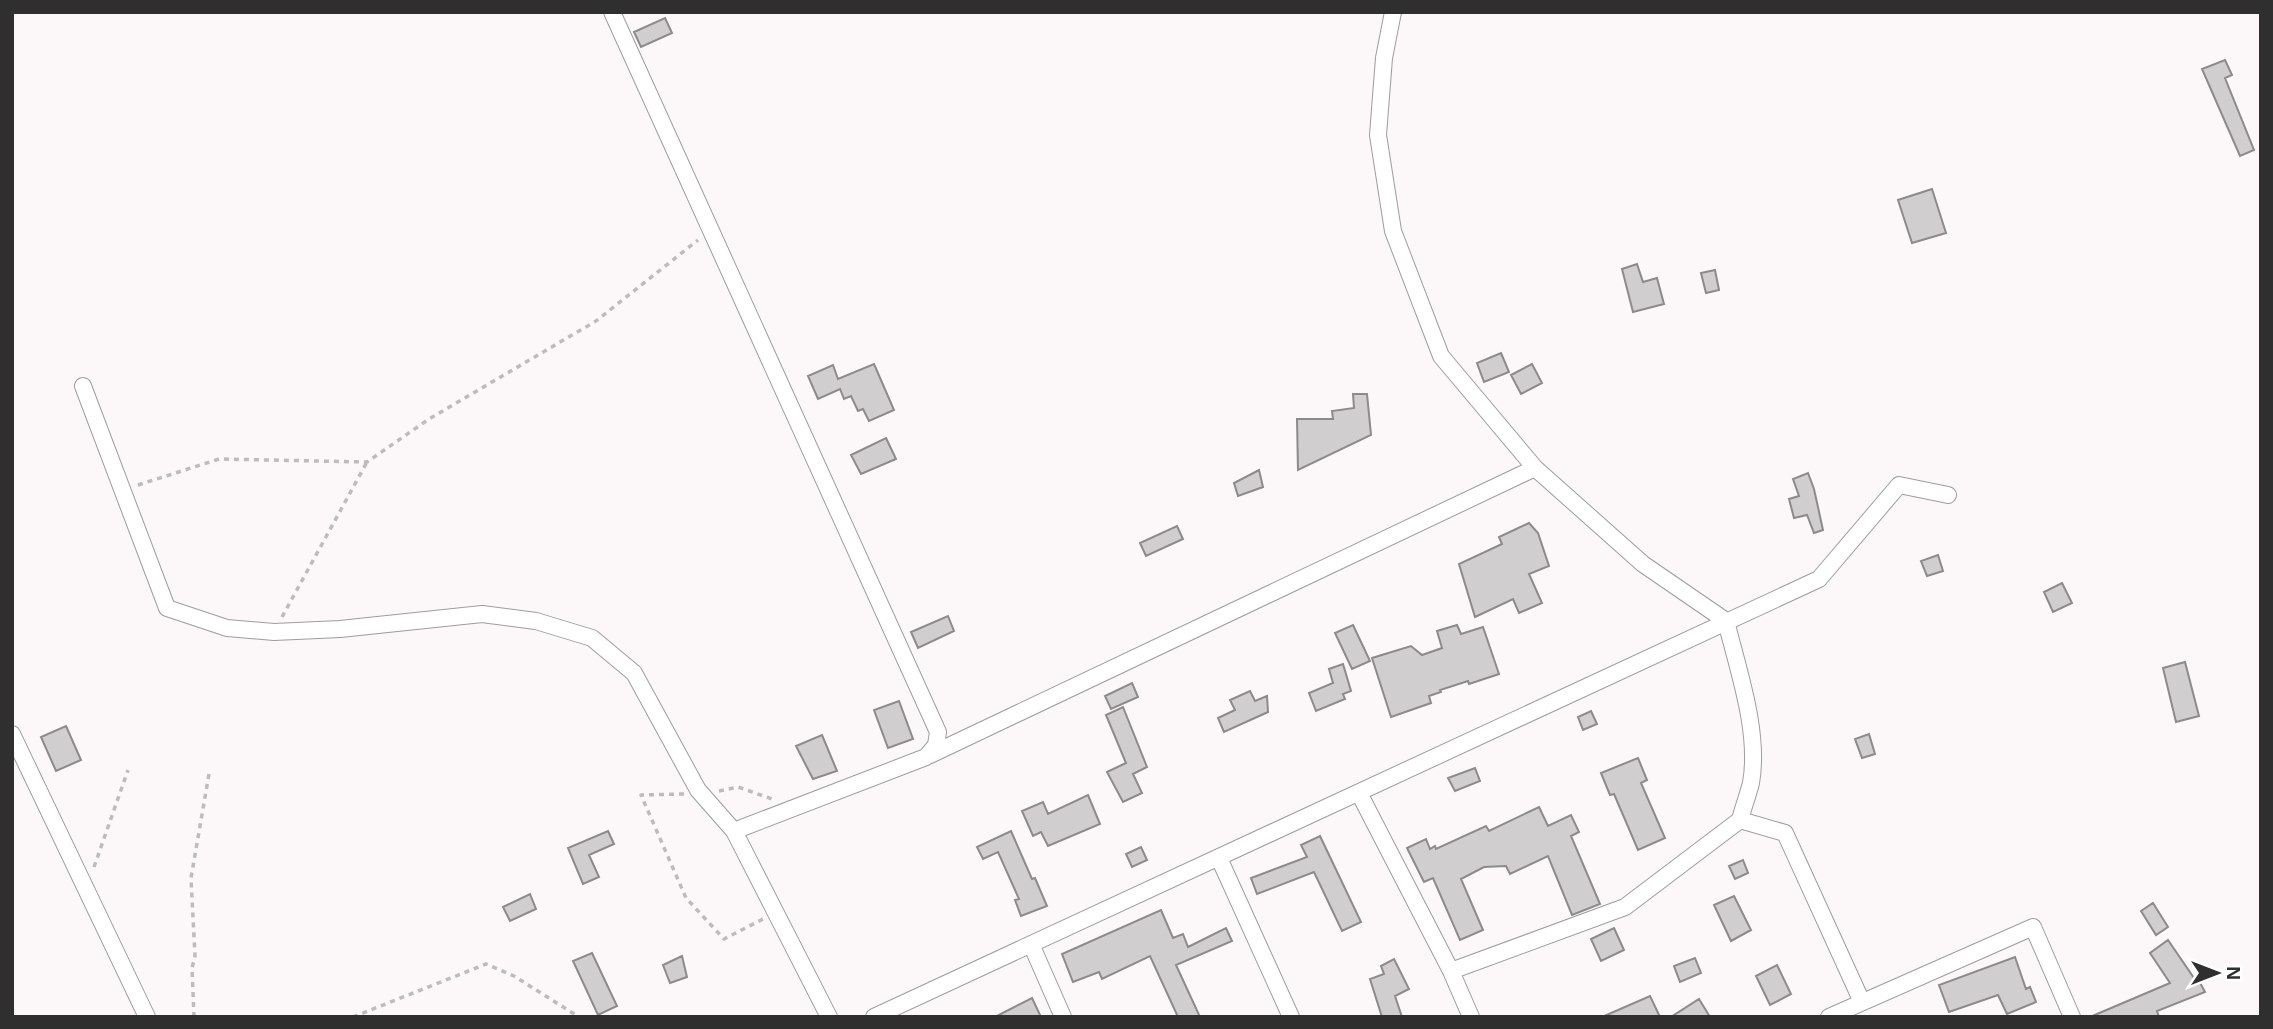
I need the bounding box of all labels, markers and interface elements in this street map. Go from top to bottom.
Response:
north arrow [2182,938,2252,1008]
text: N [2223,966,2244,980]

